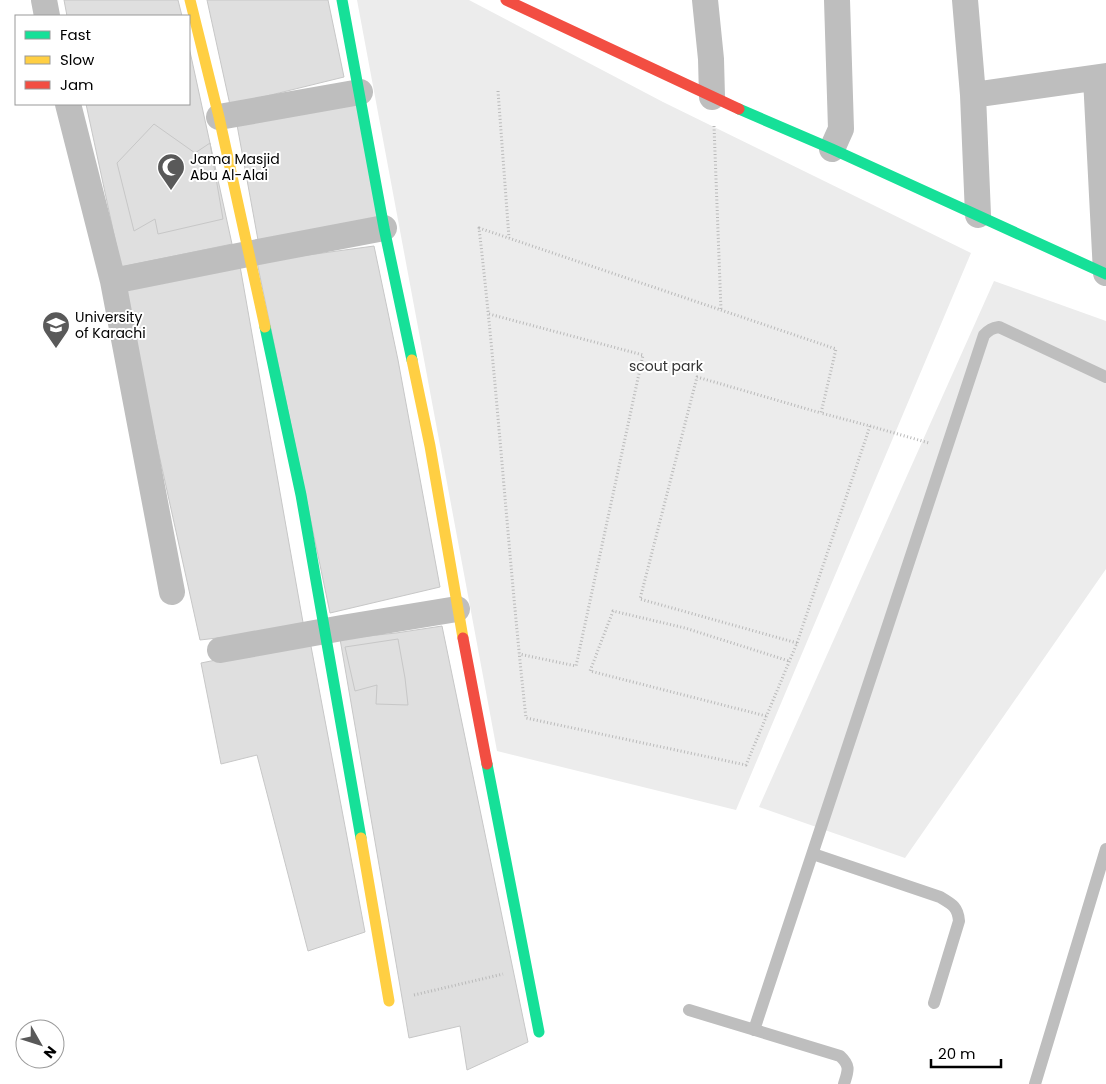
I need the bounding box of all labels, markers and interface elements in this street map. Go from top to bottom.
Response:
legend [15,15,190,105]
text: Fast [60,24,91,45]
text: Slow [60,49,95,70]
text: Jam [60,74,94,95]
place label: Jama Masjid Abu Al-Alai [190,149,280,185]
mosque icon: Jama Masjid Abu Al-Alai [156,152,186,191]
place label: University of Karachi [75,307,146,343]
school or university icon: University of Karachi [41,310,71,349]
park label: scout park [629,356,704,376]
north arrow [15,1019,65,1069]
scale bar [931,1036,1001,1068]
text: N [39,1042,61,1063]
text: 20 m [938,1043,976,1064]

